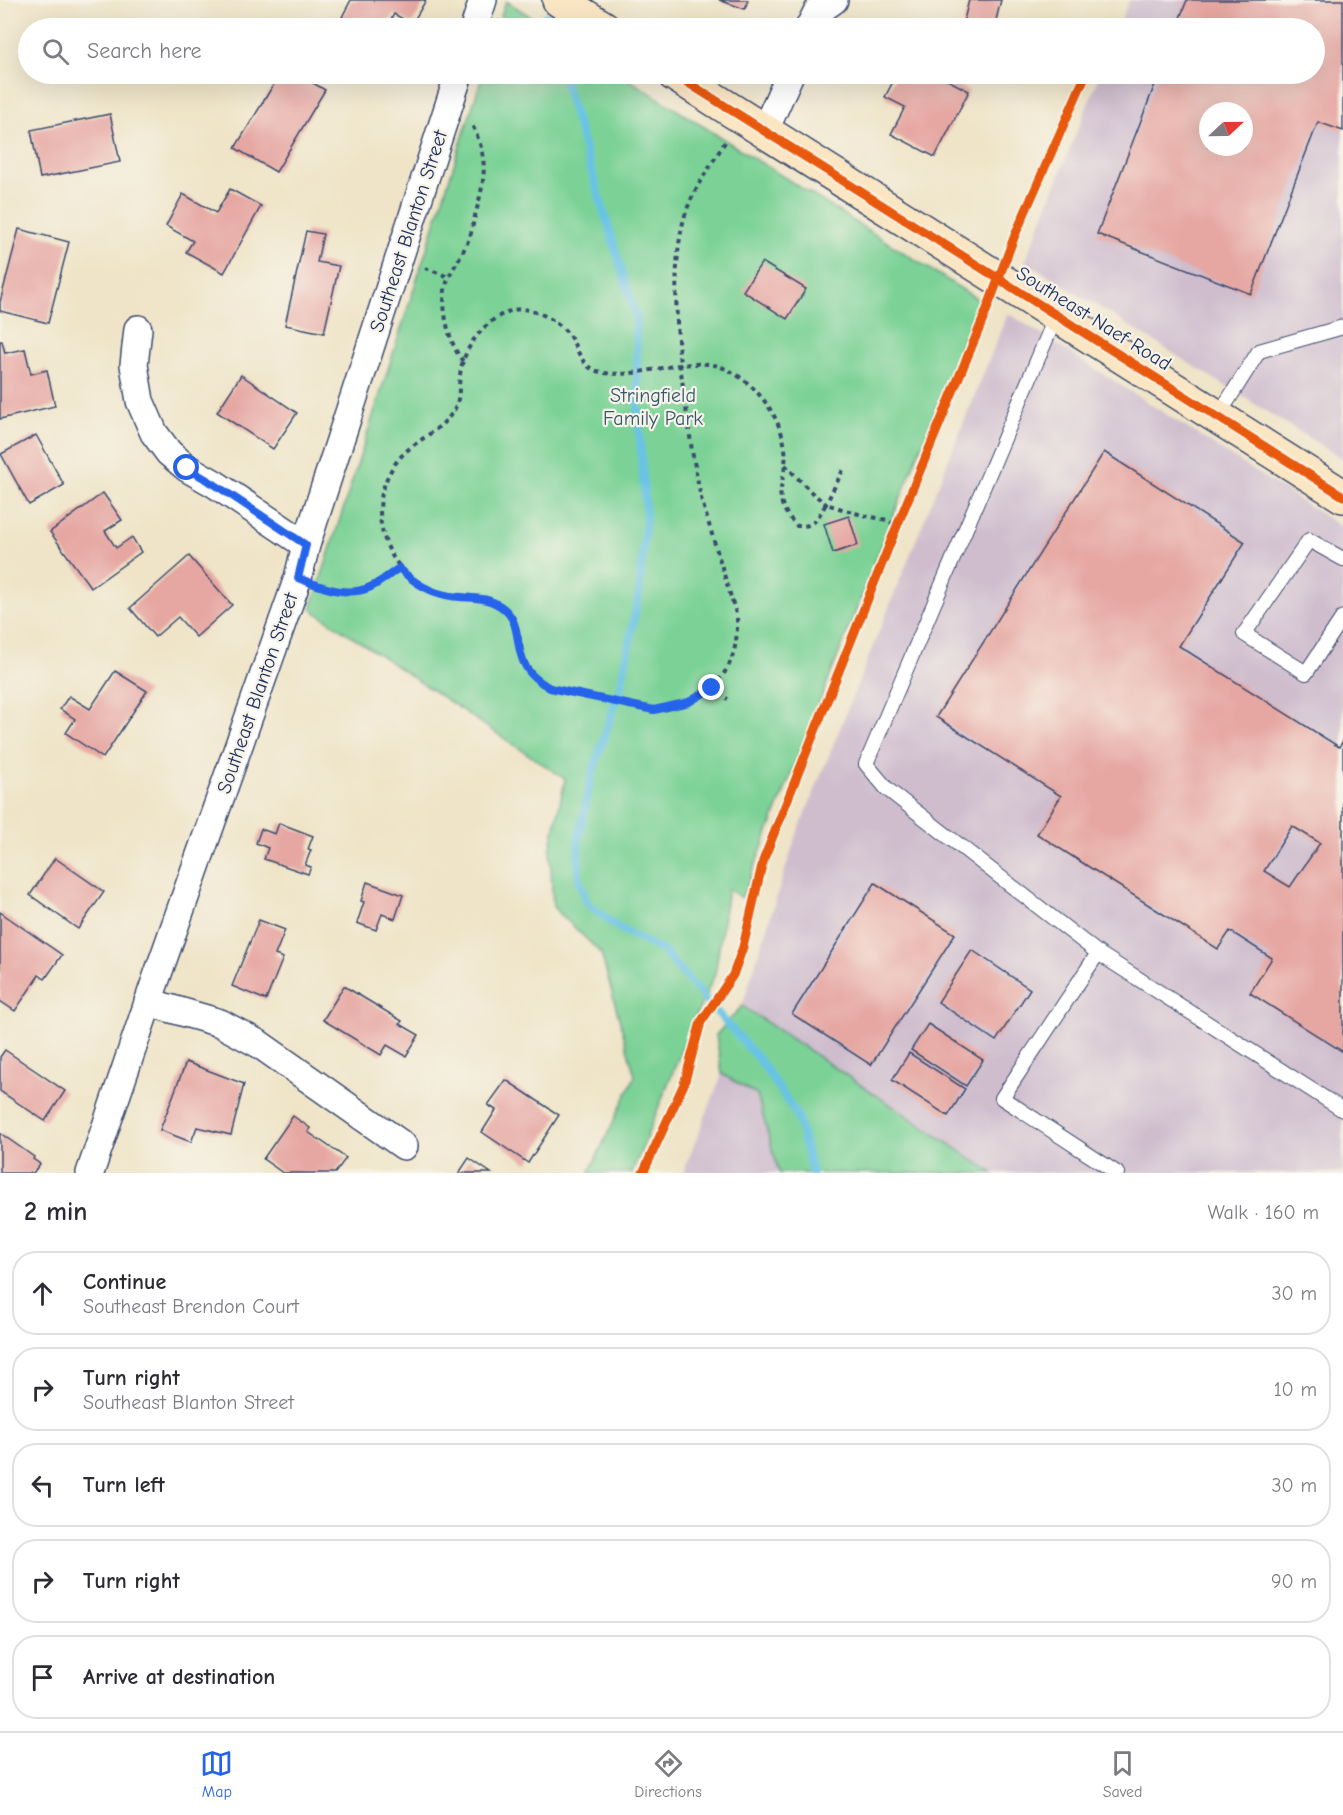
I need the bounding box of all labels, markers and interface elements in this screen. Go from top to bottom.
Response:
search box [18,18,1325,84]
icon: search [39,35,72,68]
text: Search here [87,38,202,64]
north arrow [1199,102,1253,156]
street label: Southeast Blanton Street [365,126,452,335]
street label: Southeast Naef Road [1012,261,1175,375]
park label: Stringfield Family Park [603,384,703,430]
route start [173,454,199,480]
street label: Southeast Blanton Street [212,588,303,797]
route end [698,674,724,700]
text: 2 min [24,1197,87,1227]
text: Walk · 160 m [1208,1201,1319,1224]
text: Continue [83,1269,166,1295]
icon: ahead [26,1277,59,1310]
text: 30 m [1271,1282,1317,1305]
text: Southeast Brendon Court [83,1295,299,1318]
text: Turn right [83,1365,180,1391]
icon: right [26,1373,59,1406]
text: 10 m [1274,1378,1317,1401]
text: Southeast Blanton Street [83,1391,294,1414]
icon: left [26,1469,59,1502]
text: Turn left [83,1472,165,1498]
text: 30 m [1271,1474,1317,1497]
icon: right [26,1565,59,1598]
text: Turn right [83,1568,180,1594]
text: 90 m [1271,1570,1317,1593]
icon: arrive [26,1661,59,1694]
text: Arrive at destination [83,1664,275,1690]
tab: Map [200,1747,233,1801]
tab: Directions [634,1747,702,1801]
tab: Saved [1103,1747,1143,1801]

